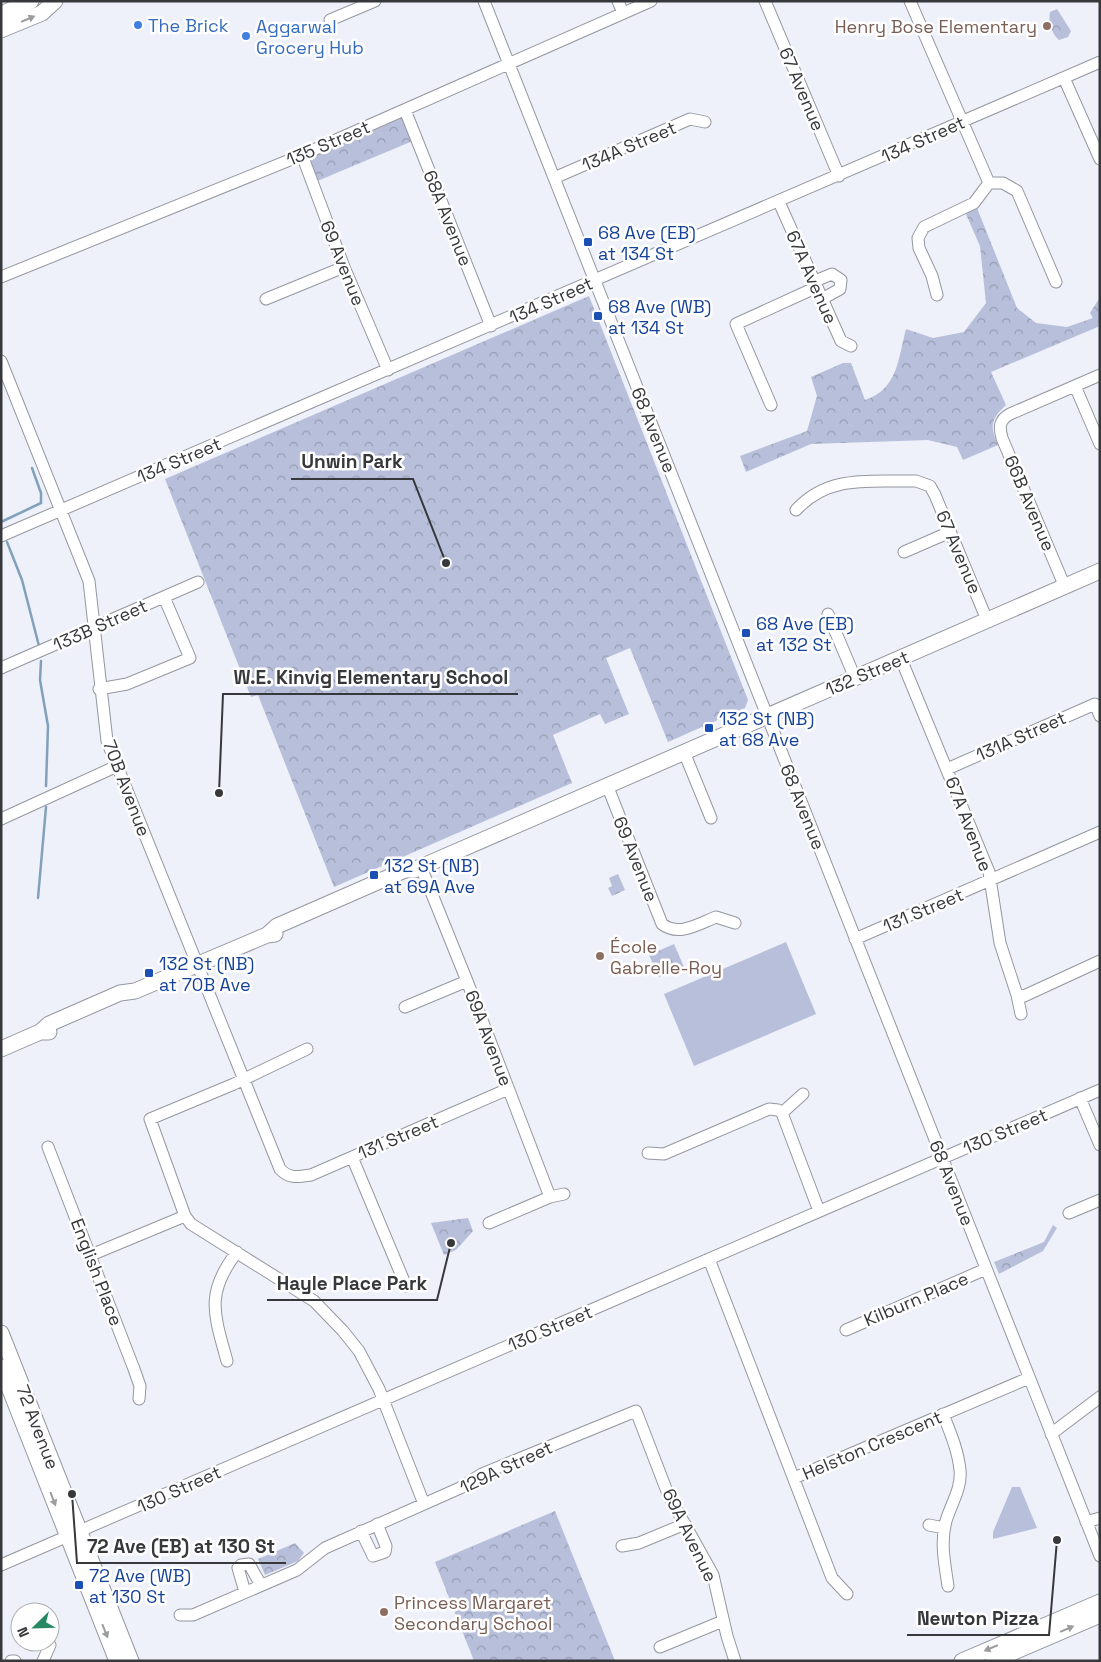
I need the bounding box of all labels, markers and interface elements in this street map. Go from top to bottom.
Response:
place label: The Brick [148,14,229,37]
one-way arrow [21,15,36,23]
place label: Aggarwal Grocery Hub [256,15,364,59]
place label: Henry Bose Elementary [835,15,1037,38]
marker: The Brick [132,19,144,31]
marker: Henry Bose Elementary [1041,20,1053,32]
marker: Aggarwal Grocery Hub [240,30,252,42]
street label: 67 Avenue [774,44,830,134]
street label: 134 Street [878,110,968,168]
street label: 135 Street [283,115,373,171]
street label: 134A Street [578,116,680,176]
street label: 68A Avenue [418,167,478,269]
street label: 69 Avenue [315,217,371,309]
place label: 68 Ave (EB) at 134 St [598,221,696,265]
street label: 67A Avenue [781,227,843,327]
marker: 68 Ave (EB) at 134 St [582,236,594,248]
street label: 134 Street [506,271,596,329]
place label: 68 Ave (WB) at 134 St [608,295,711,339]
marker: 68 Ave (WB) at 134 St [592,310,604,322]
street label: 68 Avenue [626,384,682,476]
street label: 134 Street [133,432,225,488]
callout: Unwin Park [291,445,413,479]
text: Unwin Park [301,449,403,474]
street label: 66B Avenue [1000,452,1060,554]
street label: 67 Avenue [931,507,987,597]
street label: 133B Street [49,594,151,656]
place label: 68 Ave (EB) at 132 St [756,612,854,656]
marker: 68 Ave (EB) at 132 St [740,627,752,639]
street label: 132 Street [822,645,912,701]
callout: W.E. Kinvig Elementary School [223,660,518,694]
text: W.E. Kinvig Elementary School [234,665,508,690]
street label: 131A Street [972,706,1070,766]
place label: 132 St (NB) at 68 Ave [719,707,814,751]
marker: 132 St (NB) at 68 Ave [703,722,715,734]
street label: 70B Avenue [98,737,156,839]
street label: 68 Avenue [775,761,831,853]
street label: 67A Avenue [940,773,998,875]
street label: 69 Avenue [608,813,664,905]
place label: 132 St (NB) at 69A Ave [384,854,479,898]
marker: 132 St (NB) at 69A Ave [368,869,380,881]
street label: 131 Street [879,883,967,937]
place label: École Gabrelle-Roy [610,935,722,979]
marker: École Gabrelle-Roy [594,950,606,962]
place label: 132 St (NB) at 70B Ave [159,952,254,996]
marker: 132 St (NB) at 70B Ave [143,967,155,979]
street label: 69A Avenue [460,987,518,1089]
street label: 130 Street [959,1103,1051,1159]
street label: 131 Street [354,1110,442,1164]
street label: 68 Avenue [924,1137,980,1229]
street label: English Place [66,1215,128,1329]
callout: Hayle Place Park [267,1266,437,1300]
street label: Kilburn Place [860,1267,972,1331]
text: Hayle Place Park [277,1271,428,1296]
street label: 130 Street [504,1300,596,1356]
street label: 72 Avenue [11,1381,65,1473]
street label: Helston Crescent [799,1405,945,1485]
street label: 129A Street [456,1435,556,1499]
street label: 130 Street [133,1460,225,1518]
street label: 69A Avenue [658,1485,722,1585]
one-way arrow [49,1492,57,1507]
callout: 72 Ave (EB) at 130 St [77,1529,286,1563]
text: 72 Ave (EB) at 130 St [87,1534,275,1559]
place label: 72 Ave (WB) at 130 St [89,1564,191,1608]
marker: 72 Ave (WB) at 130 St [73,1579,85,1591]
place label: Princess Margaret Secondary School [394,1591,552,1635]
callout: Newton Pizza [907,1601,1049,1635]
north arrow [10,1602,60,1652]
marker: Princess Margaret Secondary School [378,1606,390,1618]
text: Newton Pizza [917,1606,1039,1631]
text: N [13,1624,33,1640]
one-way arrow [101,1624,109,1639]
one-way arrow [1060,1625,1074,1633]
one-way arrow [984,1645,998,1653]

